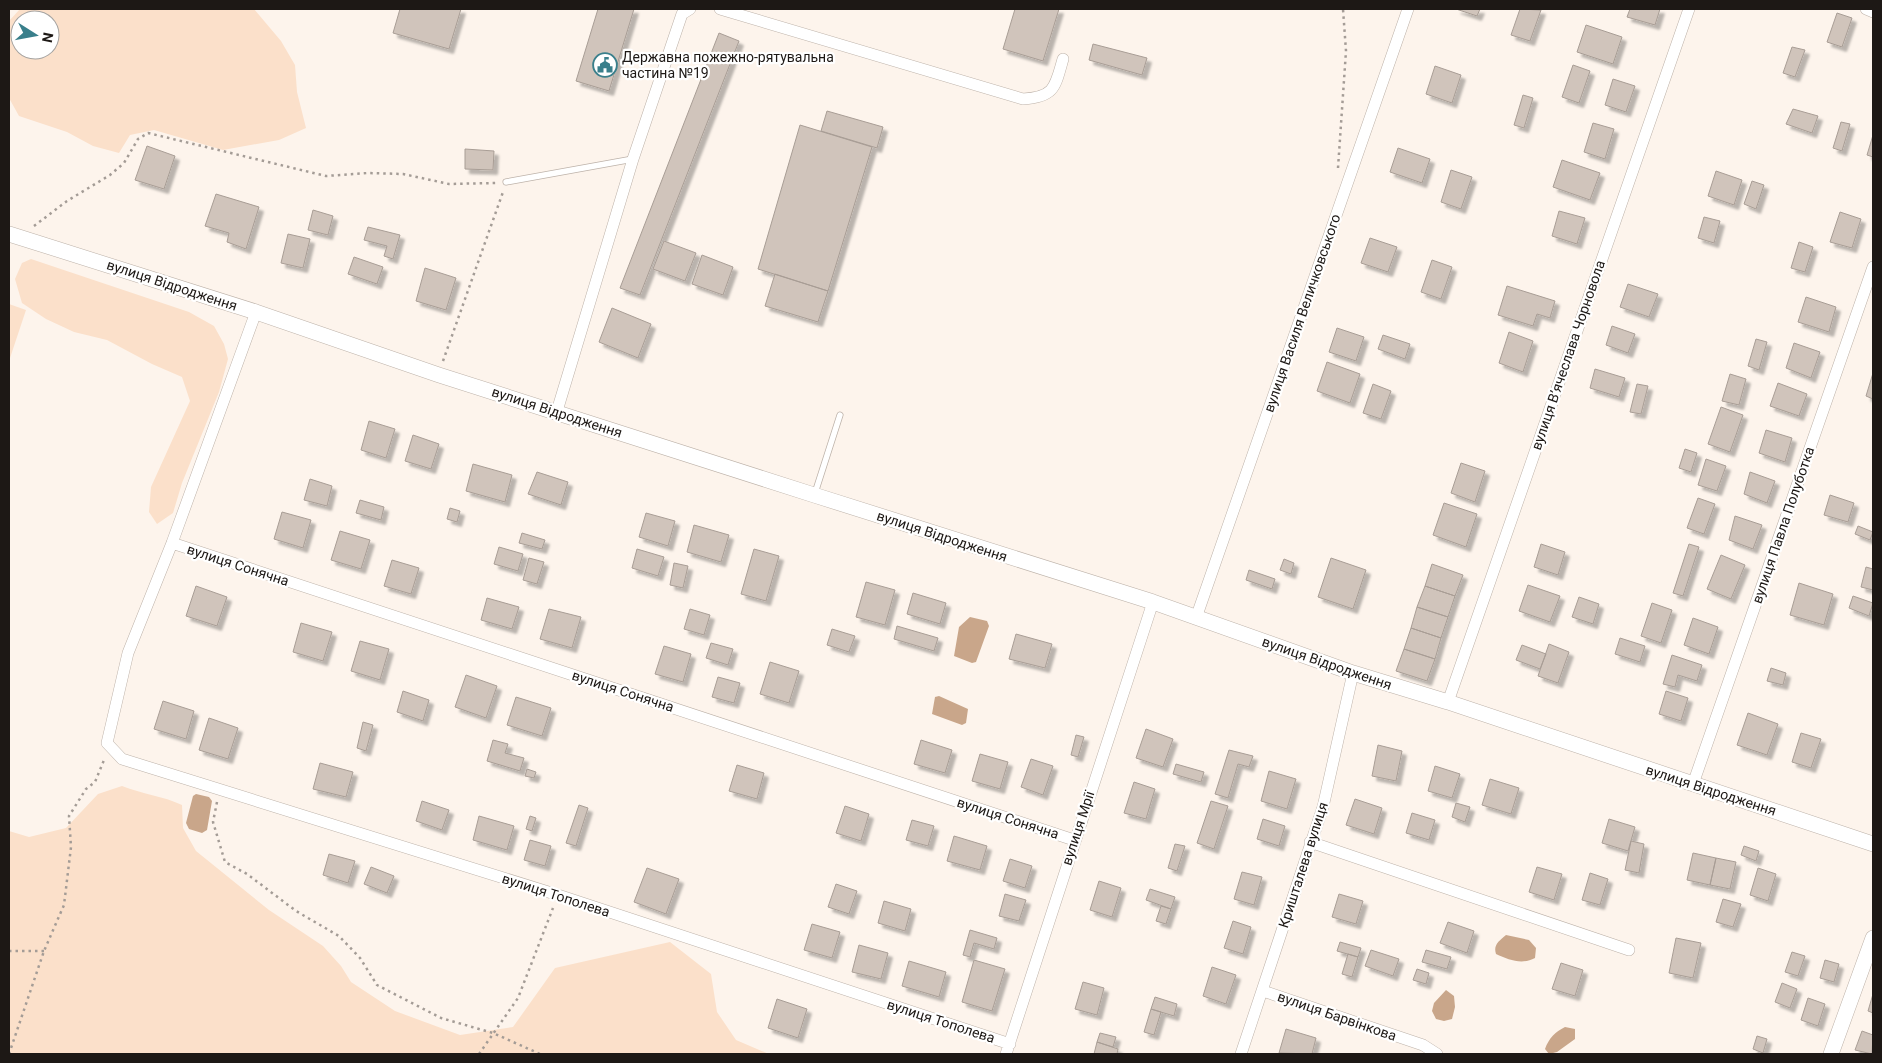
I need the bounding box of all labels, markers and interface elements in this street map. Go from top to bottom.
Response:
north arrow [10,10,60,60]
text: N [39,31,57,44]
place label: Державна пожежно-рятувальна частина №19 [622,49,834,81]
public building icon: Державна пожежно-рятувальна частина №19 [592,52,618,78]
street label: вулиця Василя Величковського [1261,212,1343,414]
street label: вулиця Відродження [105,256,239,314]
street label: вулиця Вʼячеслава Чорновола [1528,258,1608,452]
street label: вулиця Відродження [490,383,624,441]
street label: вулиця Павла Полуботка [1749,444,1817,606]
street label: вулиця Відродження [875,507,1009,565]
street label: вулиця Сонячна [185,541,291,589]
street label: вулиця Відродження [1260,633,1394,693]
street label: вулиця Сонячна [570,667,676,715]
street label: вулиця Відродження [1644,761,1778,819]
street label: вулиця Мрії [1059,788,1098,867]
street label: вулиця Сонячна [955,794,1061,842]
street label: Кришталева вулиця [1275,800,1331,930]
street label: вулиця Тополева [500,870,612,920]
street label: вулиця Барвінкова [1275,988,1399,1044]
street label: вулиця Тополева [885,996,997,1046]

